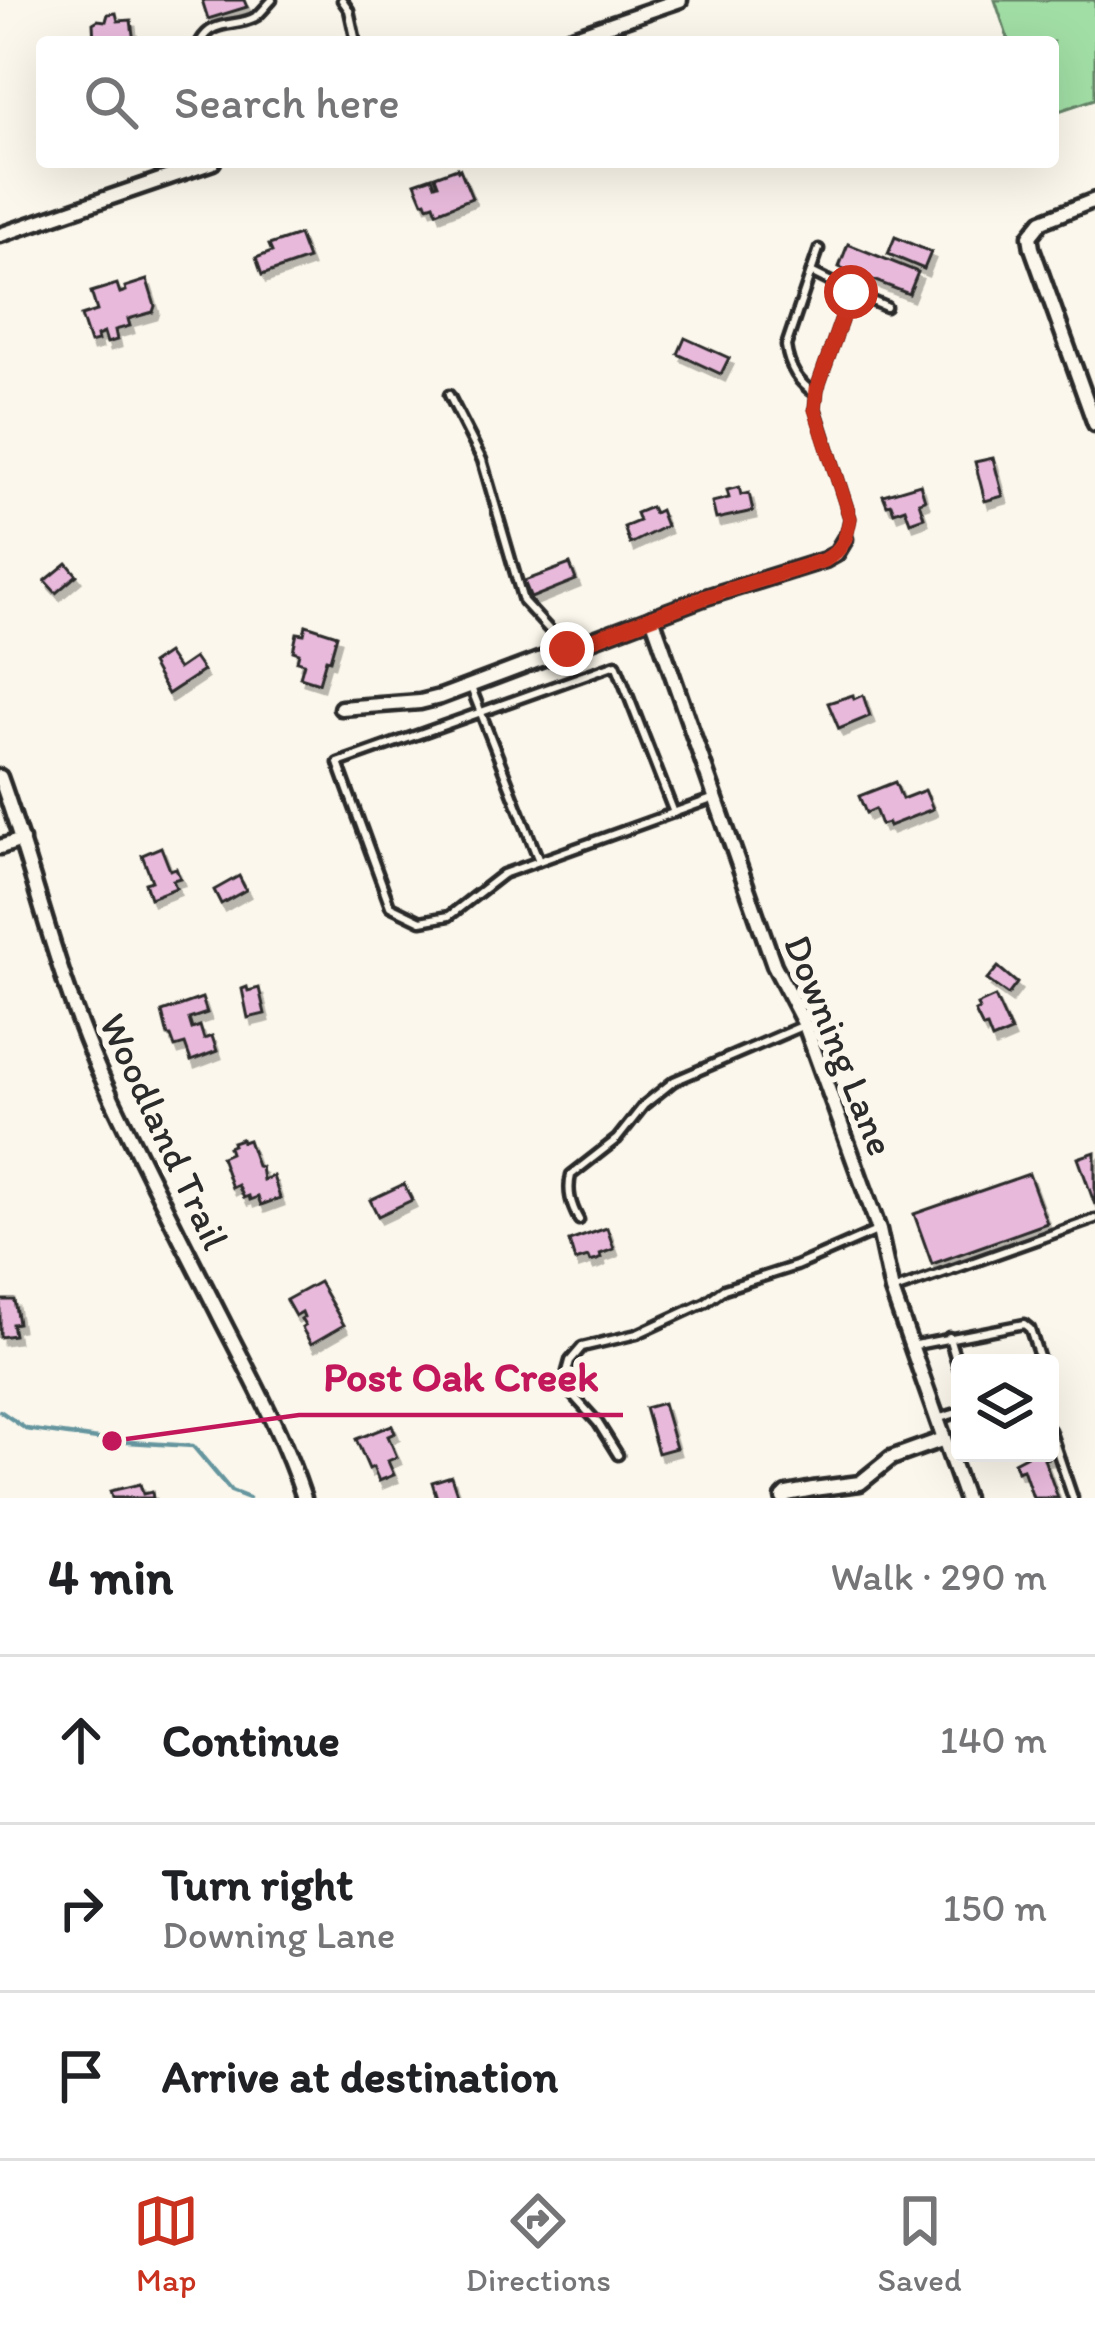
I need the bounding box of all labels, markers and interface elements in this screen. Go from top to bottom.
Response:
search box [36,36,1059,168]
icon: search [78,69,144,135]
text: Search here [174,75,400,129]
route start [824,265,878,319]
route end [540,622,594,676]
street label: Downing Lane [774,928,905,1162]
street label: Woodland Trail [89,1006,240,1257]
callout: Post Oak Creek [299,1337,623,1415]
text: Post Oak Creek [323,1351,599,1402]
map controls [951,1354,1059,1462]
button: layers [951,1354,1059,1462]
text: 4 min [48,1546,173,1607]
text: Walk · 290 m [830,1553,1047,1600]
icon: ahead [48,1707,114,1773]
text: Continue [162,1713,340,1767]
text: 140 m [940,1716,1047,1763]
text: Turn right [162,1857,353,1911]
icon: right [48,1875,114,1941]
text: 150 m [943,1884,1047,1931]
text: Downing Lane [162,1911,395,1958]
icon: arrive [48,2043,114,2109]
text: Arrive at destination [162,2049,558,2103]
tab: Map [133,2188,199,2299]
tab: Directions [466,2188,611,2299]
tab: Saved [878,2188,962,2299]

